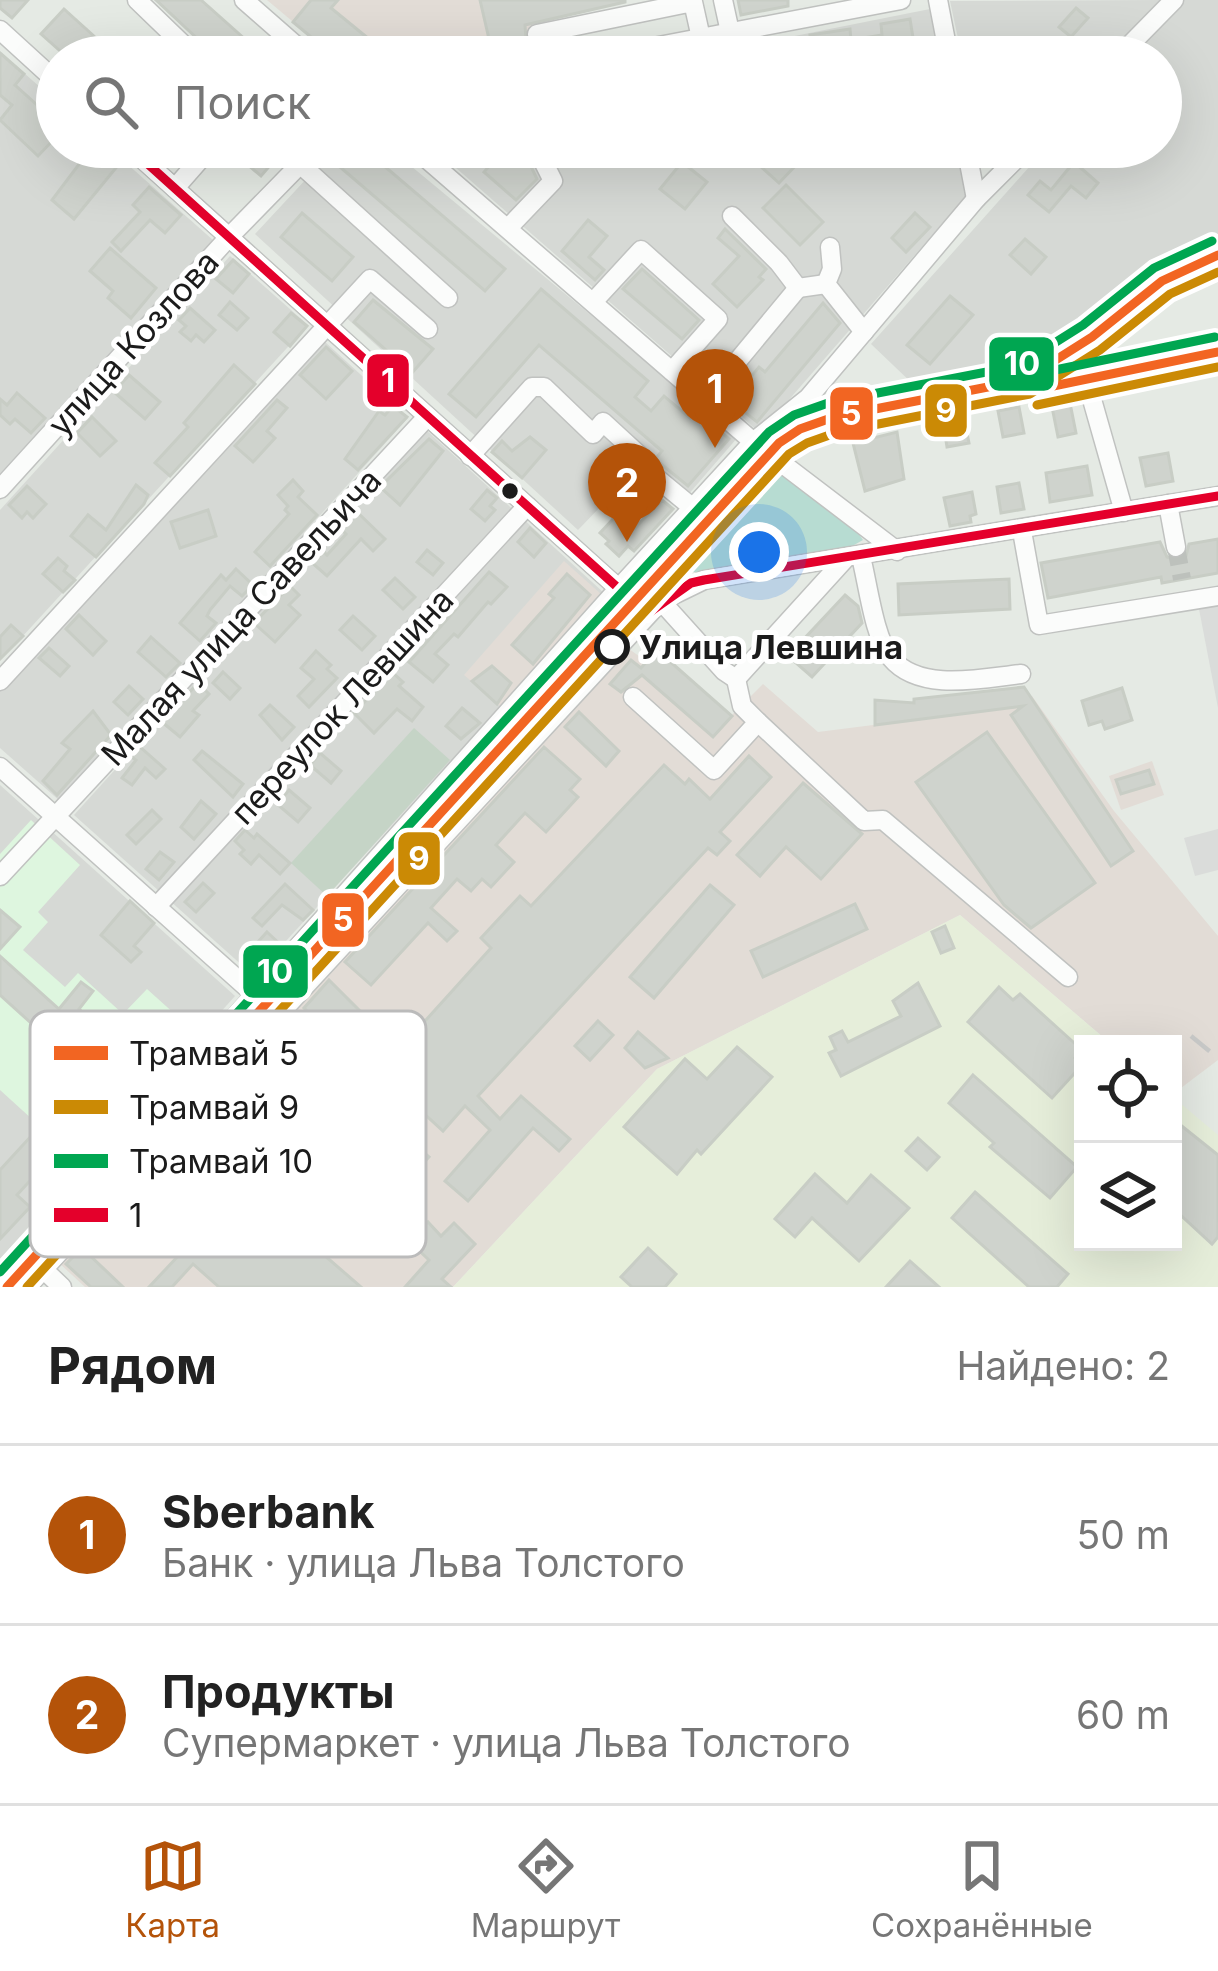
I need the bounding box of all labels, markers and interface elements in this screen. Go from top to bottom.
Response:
search box [36,36,1182,168]
icon: search [78,69,144,135]
text: Поиск [174,75,311,130]
street label: улица Козлова [39,242,227,444]
line badge: 10 [987,335,1056,393]
text: 10 [1004,343,1040,383]
pin: 1 [676,349,754,448]
line badge: 1 [365,352,411,409]
text: 1 [381,360,395,400]
line badge: 9 [923,382,969,439]
line badge: 5 [828,385,875,442]
text: 9 [935,390,957,430]
text: 5 [840,393,862,433]
pin: 2 [588,443,666,542]
street label: Малая улица Савельича [93,460,389,774]
unlabelled marker [499,480,521,502]
your location [729,522,789,582]
street label: переулок Левшина [222,580,462,832]
place label: Улица Левшина [639,627,903,667]
marker: Улица Левшина [596,631,628,663]
line badge: 9 [396,830,442,887]
text: 9 [408,838,430,878]
line badge: 5 [320,891,366,949]
text: 5 [332,899,354,939]
line badge: 10 [241,943,310,1000]
text: 10 [257,951,293,991]
legend [30,1011,426,1257]
text: Трамвай 5 [129,1033,299,1073]
map controls [1074,1035,1182,1251]
button: locate [1074,1035,1182,1143]
text: Трамвай 9 [129,1087,299,1127]
text: Трамвай 10 [129,1141,313,1181]
button: layers [1074,1143,1182,1251]
text: 1 [129,1195,142,1235]
text: Рядом [48,1335,217,1396]
text: Найдено: 2 [956,1342,1170,1389]
text: Sberbank [162,1484,375,1539]
text: 1 [79,1511,95,1558]
text: 50 m [1077,1511,1170,1558]
text: Банк · улица Льва Толстого [162,1539,685,1586]
text: Продукты [162,1664,395,1719]
text: 2 [75,1691,99,1738]
text: 60 m [1076,1691,1170,1738]
text: Супермаркет · улица Льва Толстого [162,1719,851,1766]
tab: Карта [125,1833,220,1945]
tab: Маршрут [471,1833,620,1945]
tab: Сохранённые [871,1833,1093,1945]

